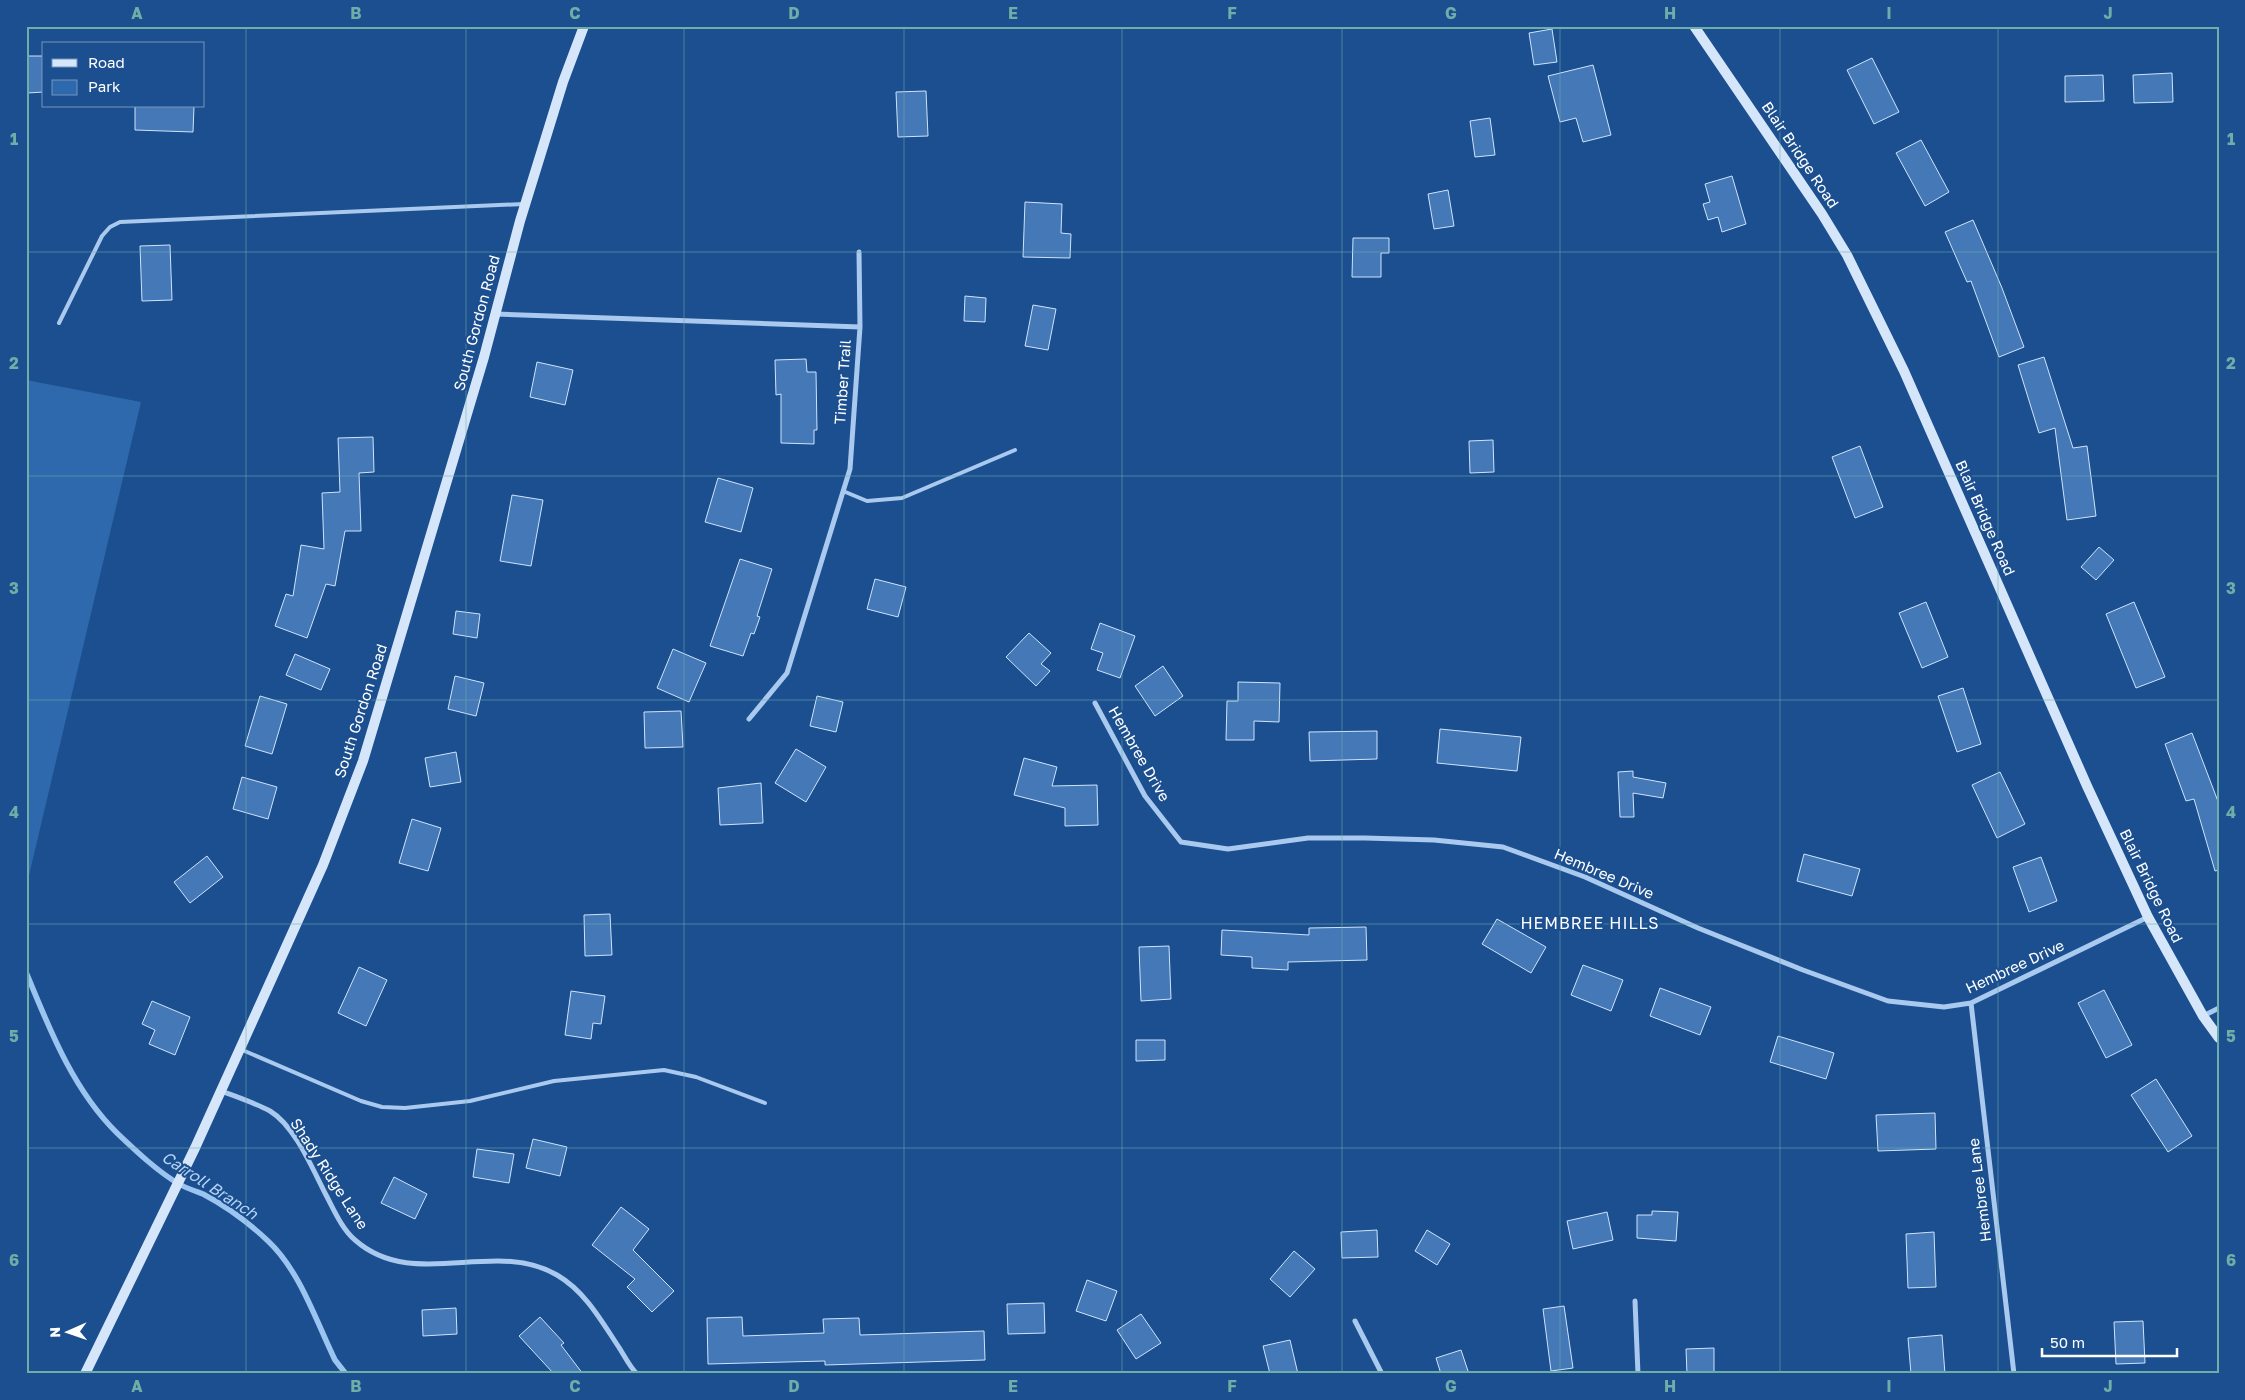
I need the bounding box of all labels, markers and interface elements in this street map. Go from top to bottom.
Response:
text: A [131,3,143,23]
text: B [350,3,362,23]
text: C [569,3,581,23]
text: D [788,3,800,23]
text: E [1008,3,1018,23]
text: F [1227,3,1237,23]
text: G [1445,3,1457,23]
text: H [1664,3,1676,23]
text: I [1886,3,1892,23]
text: J [2103,3,2113,23]
legend [42,42,205,108]
text: Road [88,53,125,71]
text: Park [88,77,121,95]
street label: Blair Bridge Road [1759,98,1843,211]
text: 1 [10,129,18,149]
text: 1 [2227,129,2235,149]
street label: South Gordon Road [449,253,503,393]
street label: Timber Trail [830,339,854,425]
text: 2 [9,353,19,373]
text: 2 [2226,353,2236,373]
street label: Blair Bridge Road [1952,457,2019,578]
text: 3 [9,578,19,598]
text: 3 [2226,578,2236,598]
street label: South Gordon Road [330,641,390,780]
street label: Hembree Drive [1105,703,1174,804]
text: 4 [9,802,19,822]
text: 4 [2226,802,2236,822]
street label: Blair Bridge Road [2117,826,2187,945]
street label: Hembree Drive [1552,844,1657,902]
district label: HEMBREE HILLS [1520,913,1660,933]
street label: Hembree Drive [1962,935,2067,997]
text: 5 [9,1026,19,1046]
text: 5 [2226,1026,2236,1046]
street label: Shady Ridge Lane [287,1114,373,1233]
street label: Hembree Lane [1964,1137,1994,1243]
water label: Carroll Branch [158,1147,263,1224]
text: 6 [9,1250,19,1270]
text: 6 [2226,1250,2236,1270]
north arrow [42,1308,92,1358]
scale bar [2042,1325,2178,1357]
text: N [46,1327,63,1338]
text: 50 m [2050,1333,2085,1351]
text: A [131,1376,143,1396]
text: B [350,1376,362,1396]
text: C [569,1376,581,1396]
text: D [788,1376,800,1396]
text: E [1008,1376,1018,1396]
text: F [1227,1376,1237,1396]
text: G [1445,1376,1457,1396]
text: H [1664,1376,1676,1396]
text: I [1886,1376,1892,1396]
text: J [2103,1376,2113,1396]

